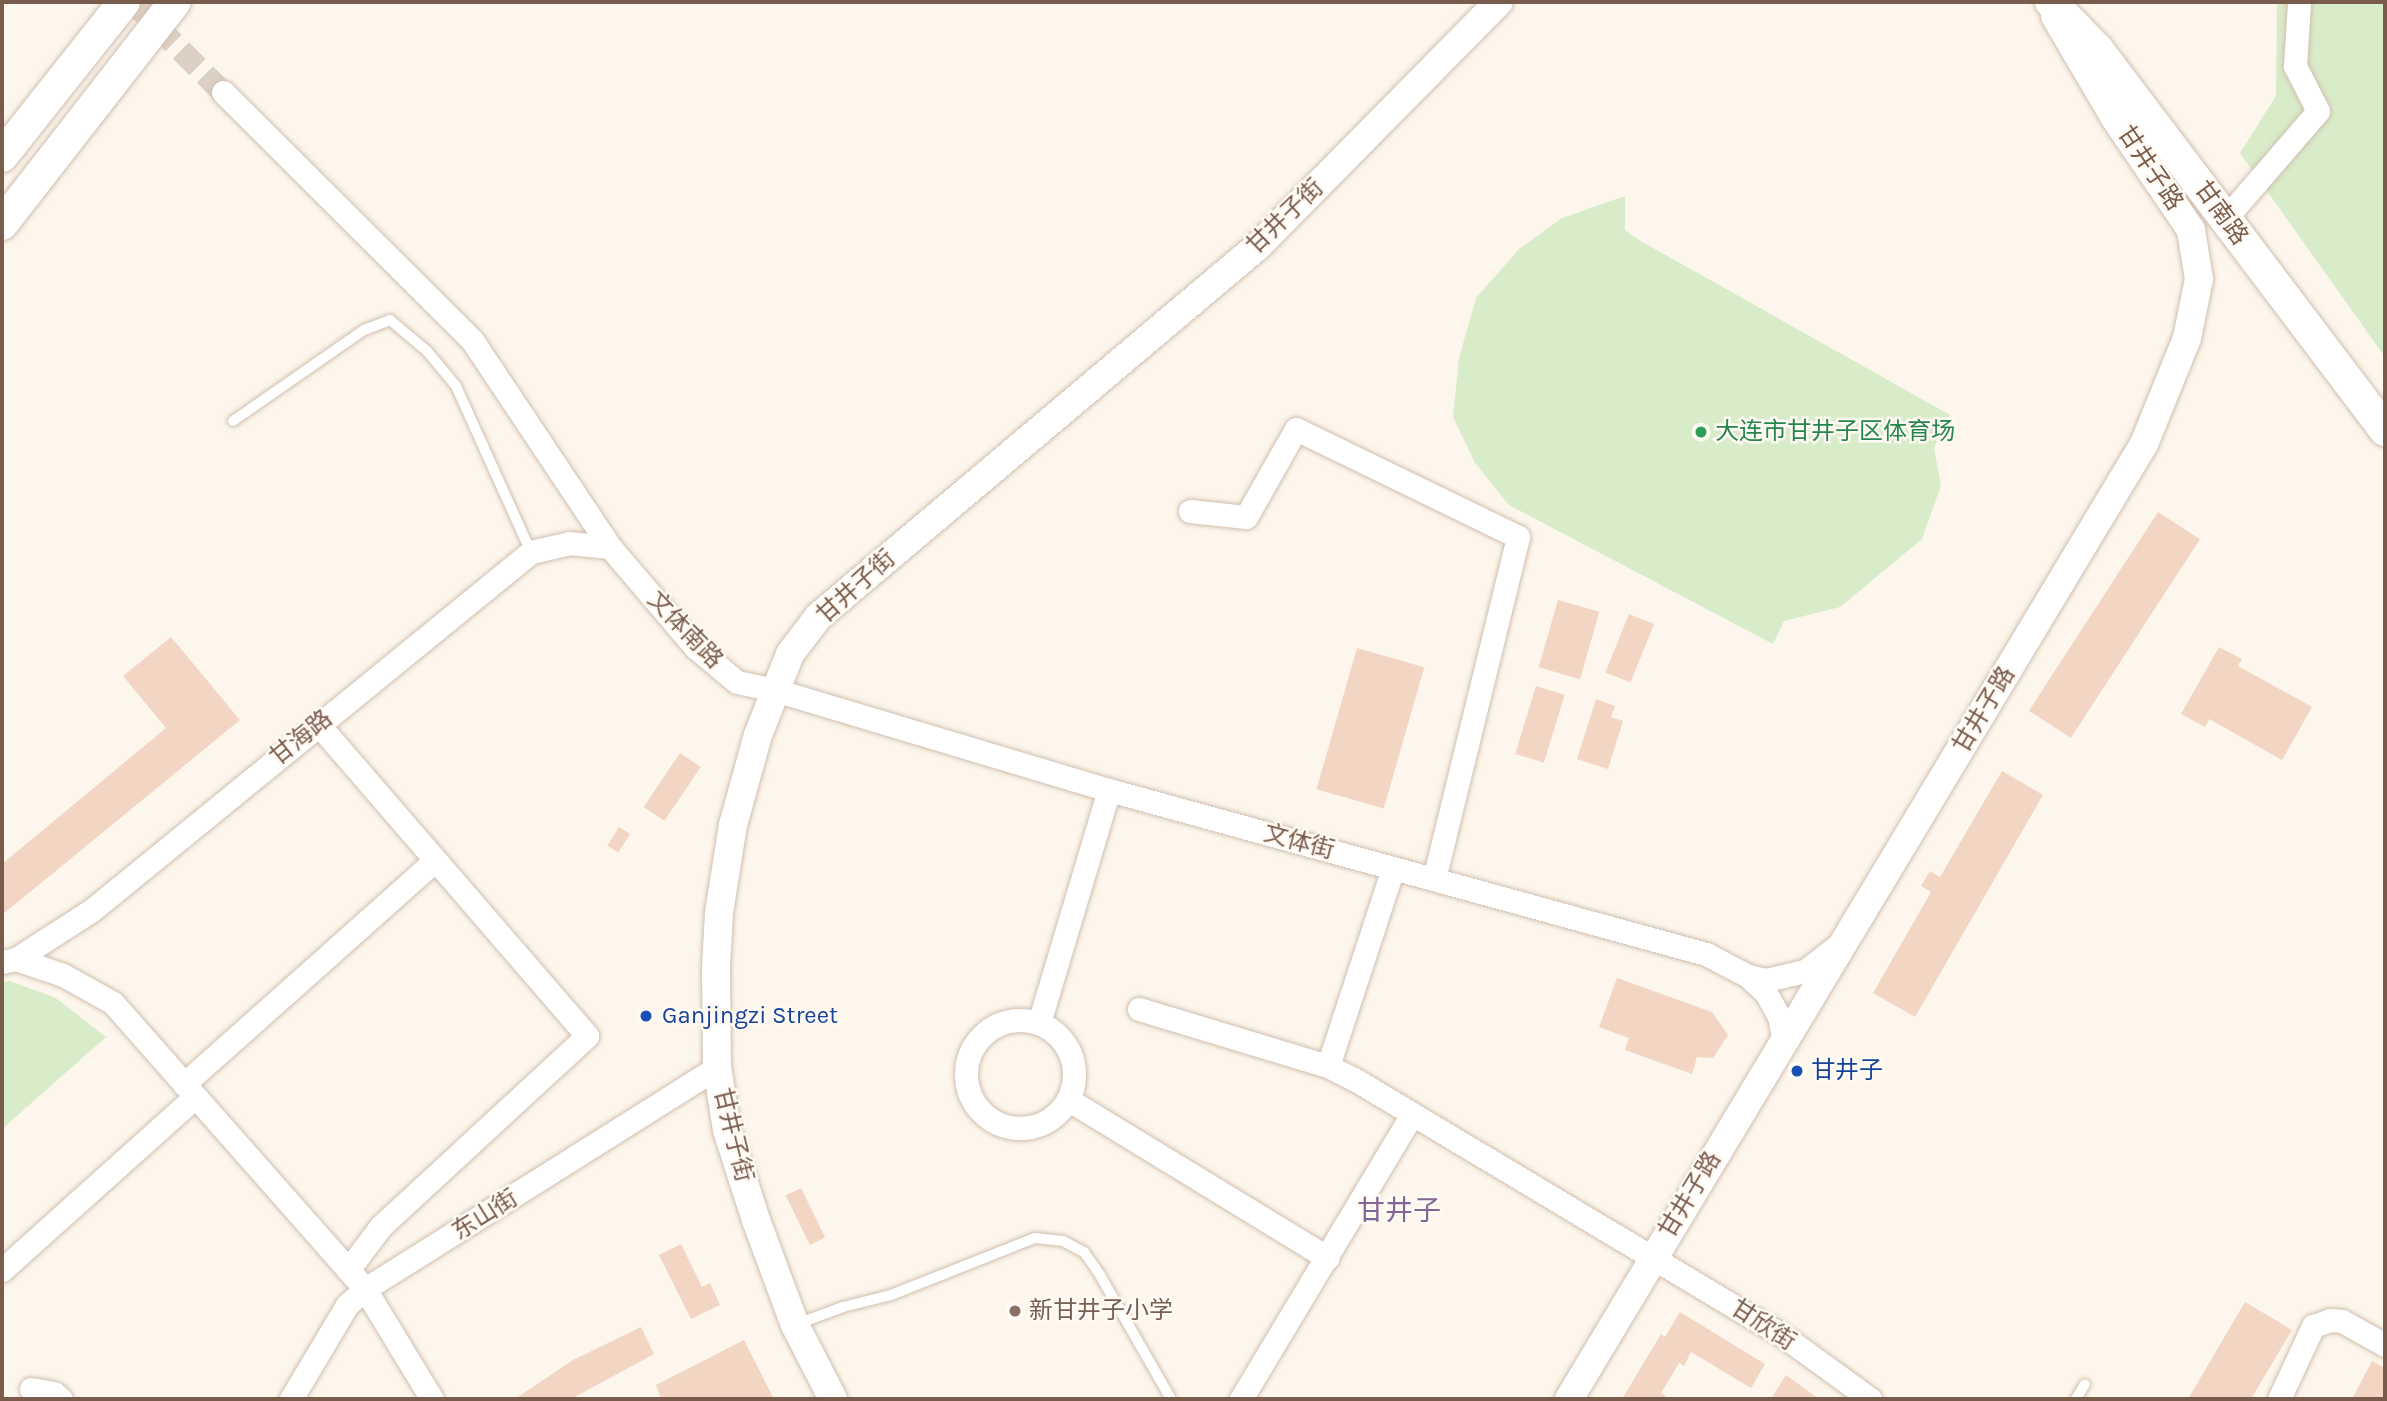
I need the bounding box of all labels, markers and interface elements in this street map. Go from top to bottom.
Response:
street label: 甘井子路 [2111,120,2189,216]
street label: 甘井子街 [1240,173,1330,261]
street label: 甘南路 [2188,175,2254,251]
place label: 大连市甘井子区体育场 [1715,418,1955,446]
marker: 大连市甘井子区体育场 [1693,424,1709,440]
street label: 甘井子街 [811,544,901,630]
street label: 文体南路 [641,585,729,675]
street label: 甘井子路 [1947,661,2021,759]
street label: 甘海路 [264,704,338,772]
street label: 文体街 [1260,819,1338,865]
place label: Ganjingzi Street [662,1002,838,1030]
marker: Ganjingzi Street [636,1006,656,1026]
place label: 甘井子 [1811,1057,1883,1085]
marker: 甘井子 [1789,1063,1805,1079]
street label: 甘井子街 [707,1085,759,1185]
street label: 甘井子路 [1653,1146,1727,1244]
street label: 东山街 [447,1184,523,1246]
district label: 甘井子 [1357,1194,1441,1228]
street label: 甘欣街 [1725,1293,1801,1357]
place label: 新甘井子小学 [1029,1297,1173,1325]
marker: 新甘井子小学 [1007,1303,1023,1319]

